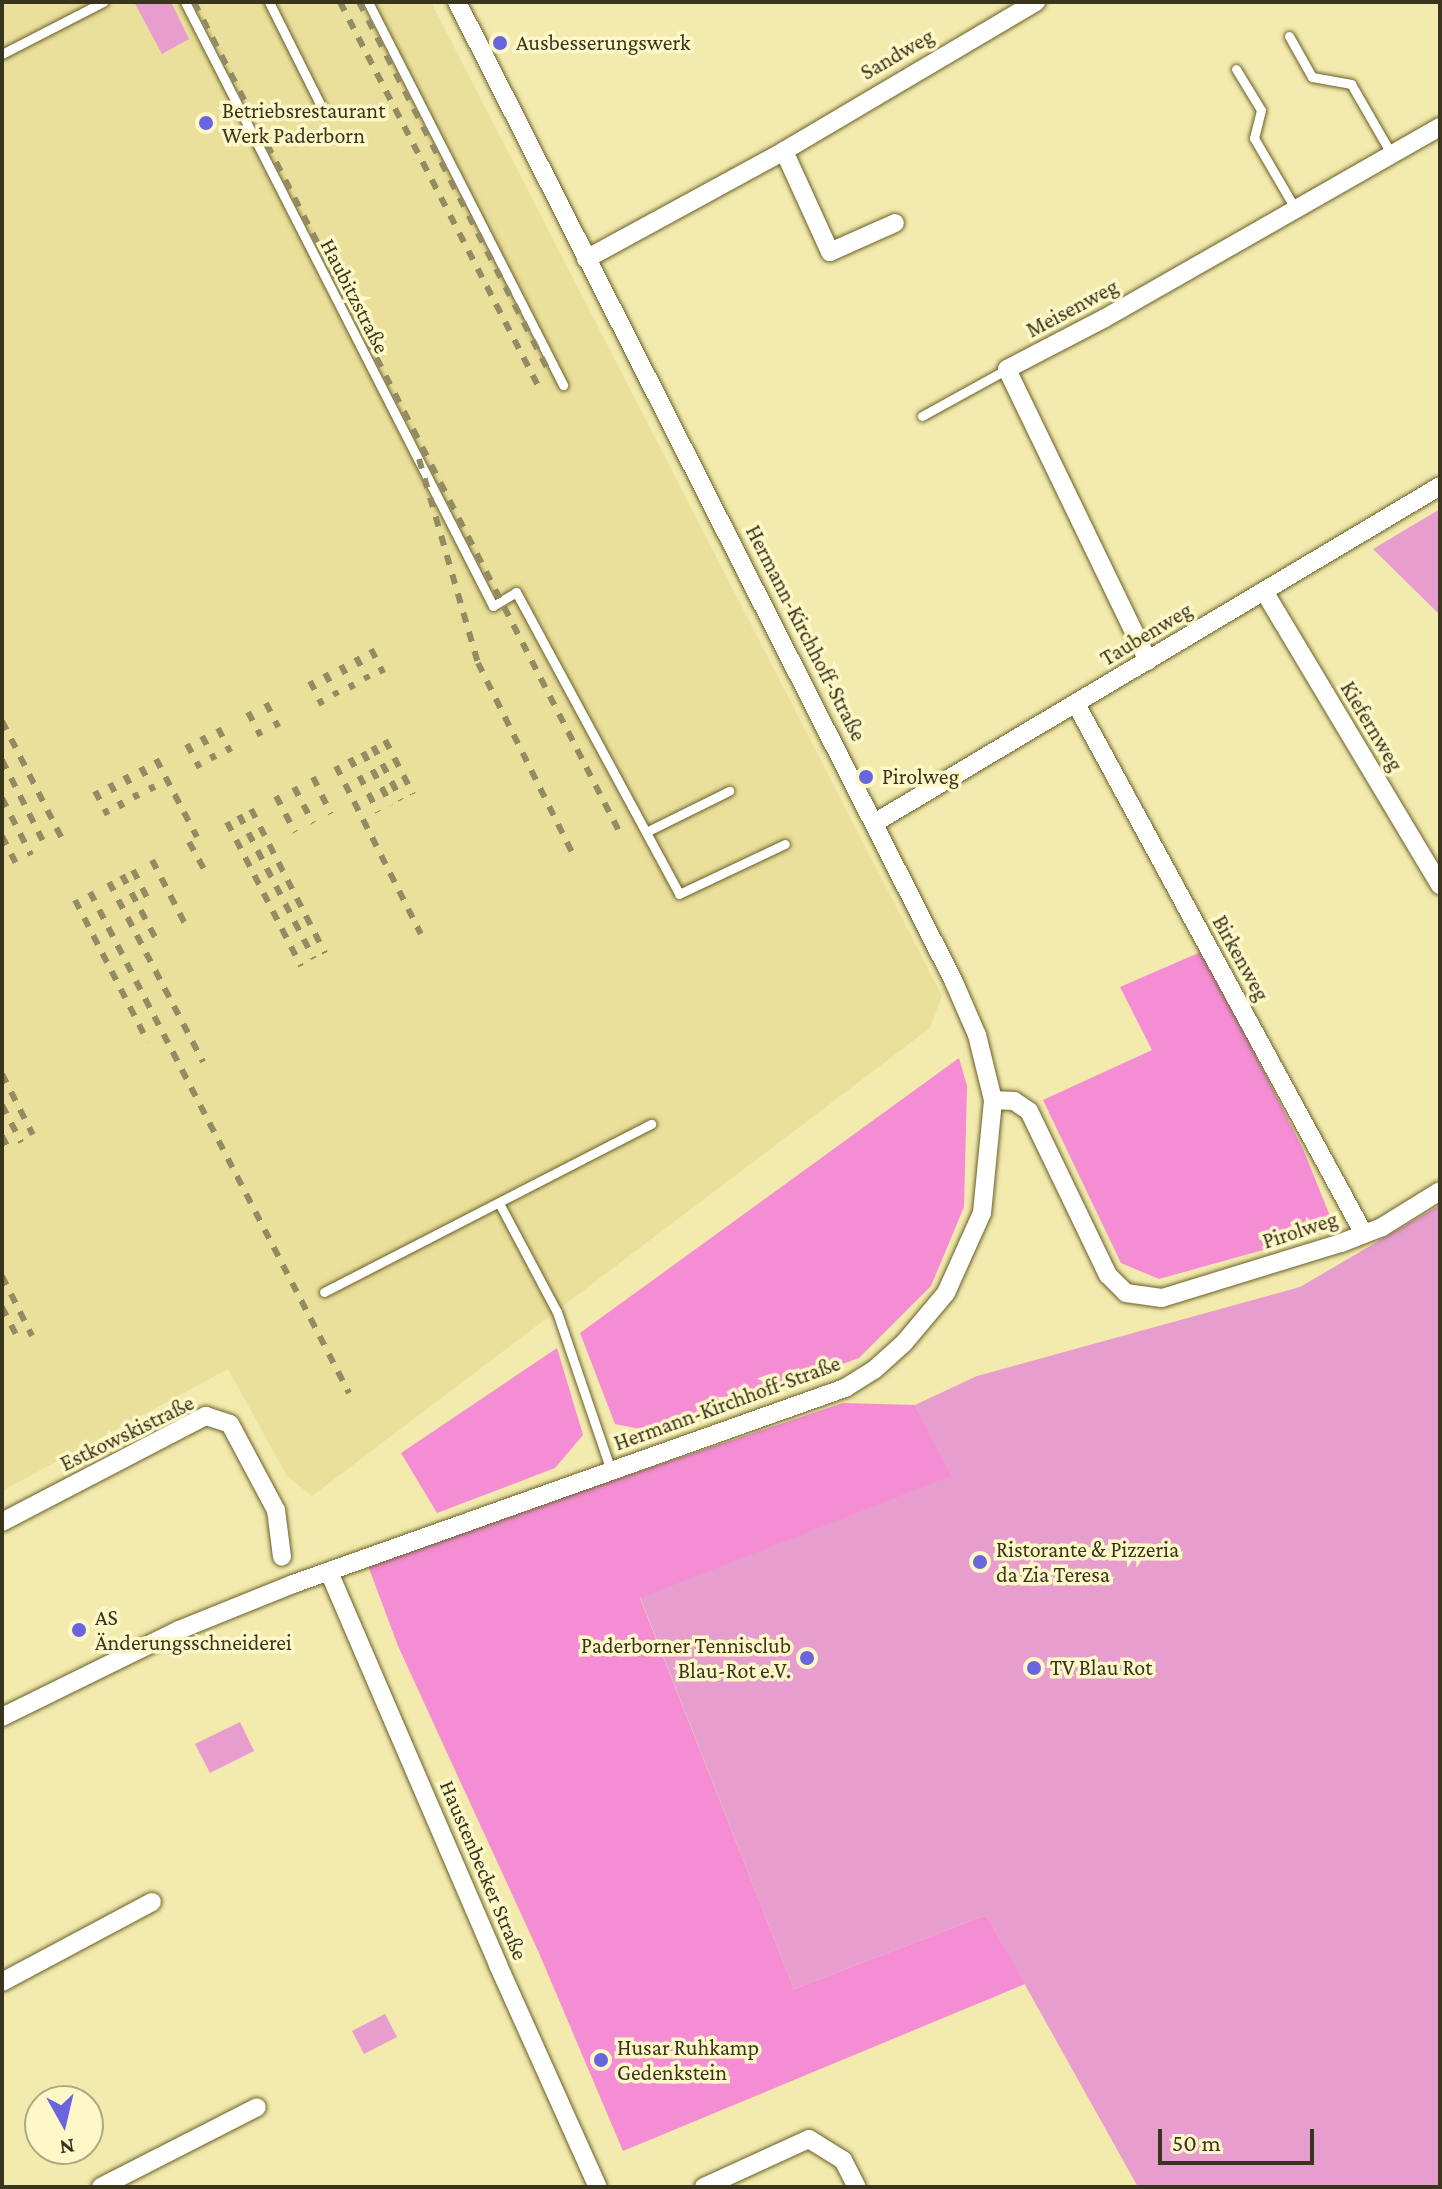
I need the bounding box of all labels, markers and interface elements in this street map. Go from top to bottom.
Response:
street label: Sandweg [856,23,938,85]
place label: Ausbesserungswerk [516,30,691,56]
marker: Ausbesserungswerk [491,34,509,52]
place label: Betriebsrestaurant Werk Paderborn [222,97,385,148]
marker: Betriebsrestaurant Werk Paderborn [197,114,215,132]
street label: Haubitzstraße [315,234,395,358]
street label: Meisenweg [1022,273,1122,343]
street label: Hermann-Kirchhoff-Straße [740,521,872,745]
street label: Taubenweg [1095,596,1197,672]
street label: Kiefernweg [1335,676,1409,776]
place label: Pirolweg [882,764,959,790]
marker: Pirolweg [857,768,875,786]
street label: Birkenweg [1207,911,1275,1005]
street label: Pirolweg [1259,1206,1341,1254]
street label: Hermann-Kirchhoff-Straße [610,1350,844,1456]
street label: Estkowskistraße [56,1389,198,1477]
place label: Ristorante & Pizzeria da Zia Teresa [996,1536,1179,1588]
marker: Ristorante & Pizzeria da Zia Teresa [971,1553,989,1571]
place label: AS Änderungsschneiderei [95,1604,292,1656]
marker: AS Änderungsschneiderei [70,1621,88,1639]
place label: Paderborner Tennisclub Blau-Rot e.V. [581,1632,791,1684]
marker: Paderborner Tennisclub Blau-Rot e.V. [798,1649,816,1667]
place label: TV Blau Rot [1050,1655,1153,1681]
marker: TV Blau Rot [1025,1659,1043,1677]
street label: Haustenbecker Straße [434,1776,534,1964]
place label: Husar Ruhkamp Gedenkstein [617,2034,759,2086]
marker: Husar Ruhkamp Gedenkstein [592,2051,610,2069]
north arrow [24,2085,104,2165]
scale bar [1162,2113,1318,2163]
text: 50 m [1172,2129,1221,2156]
text: N [58,2134,76,2161]

